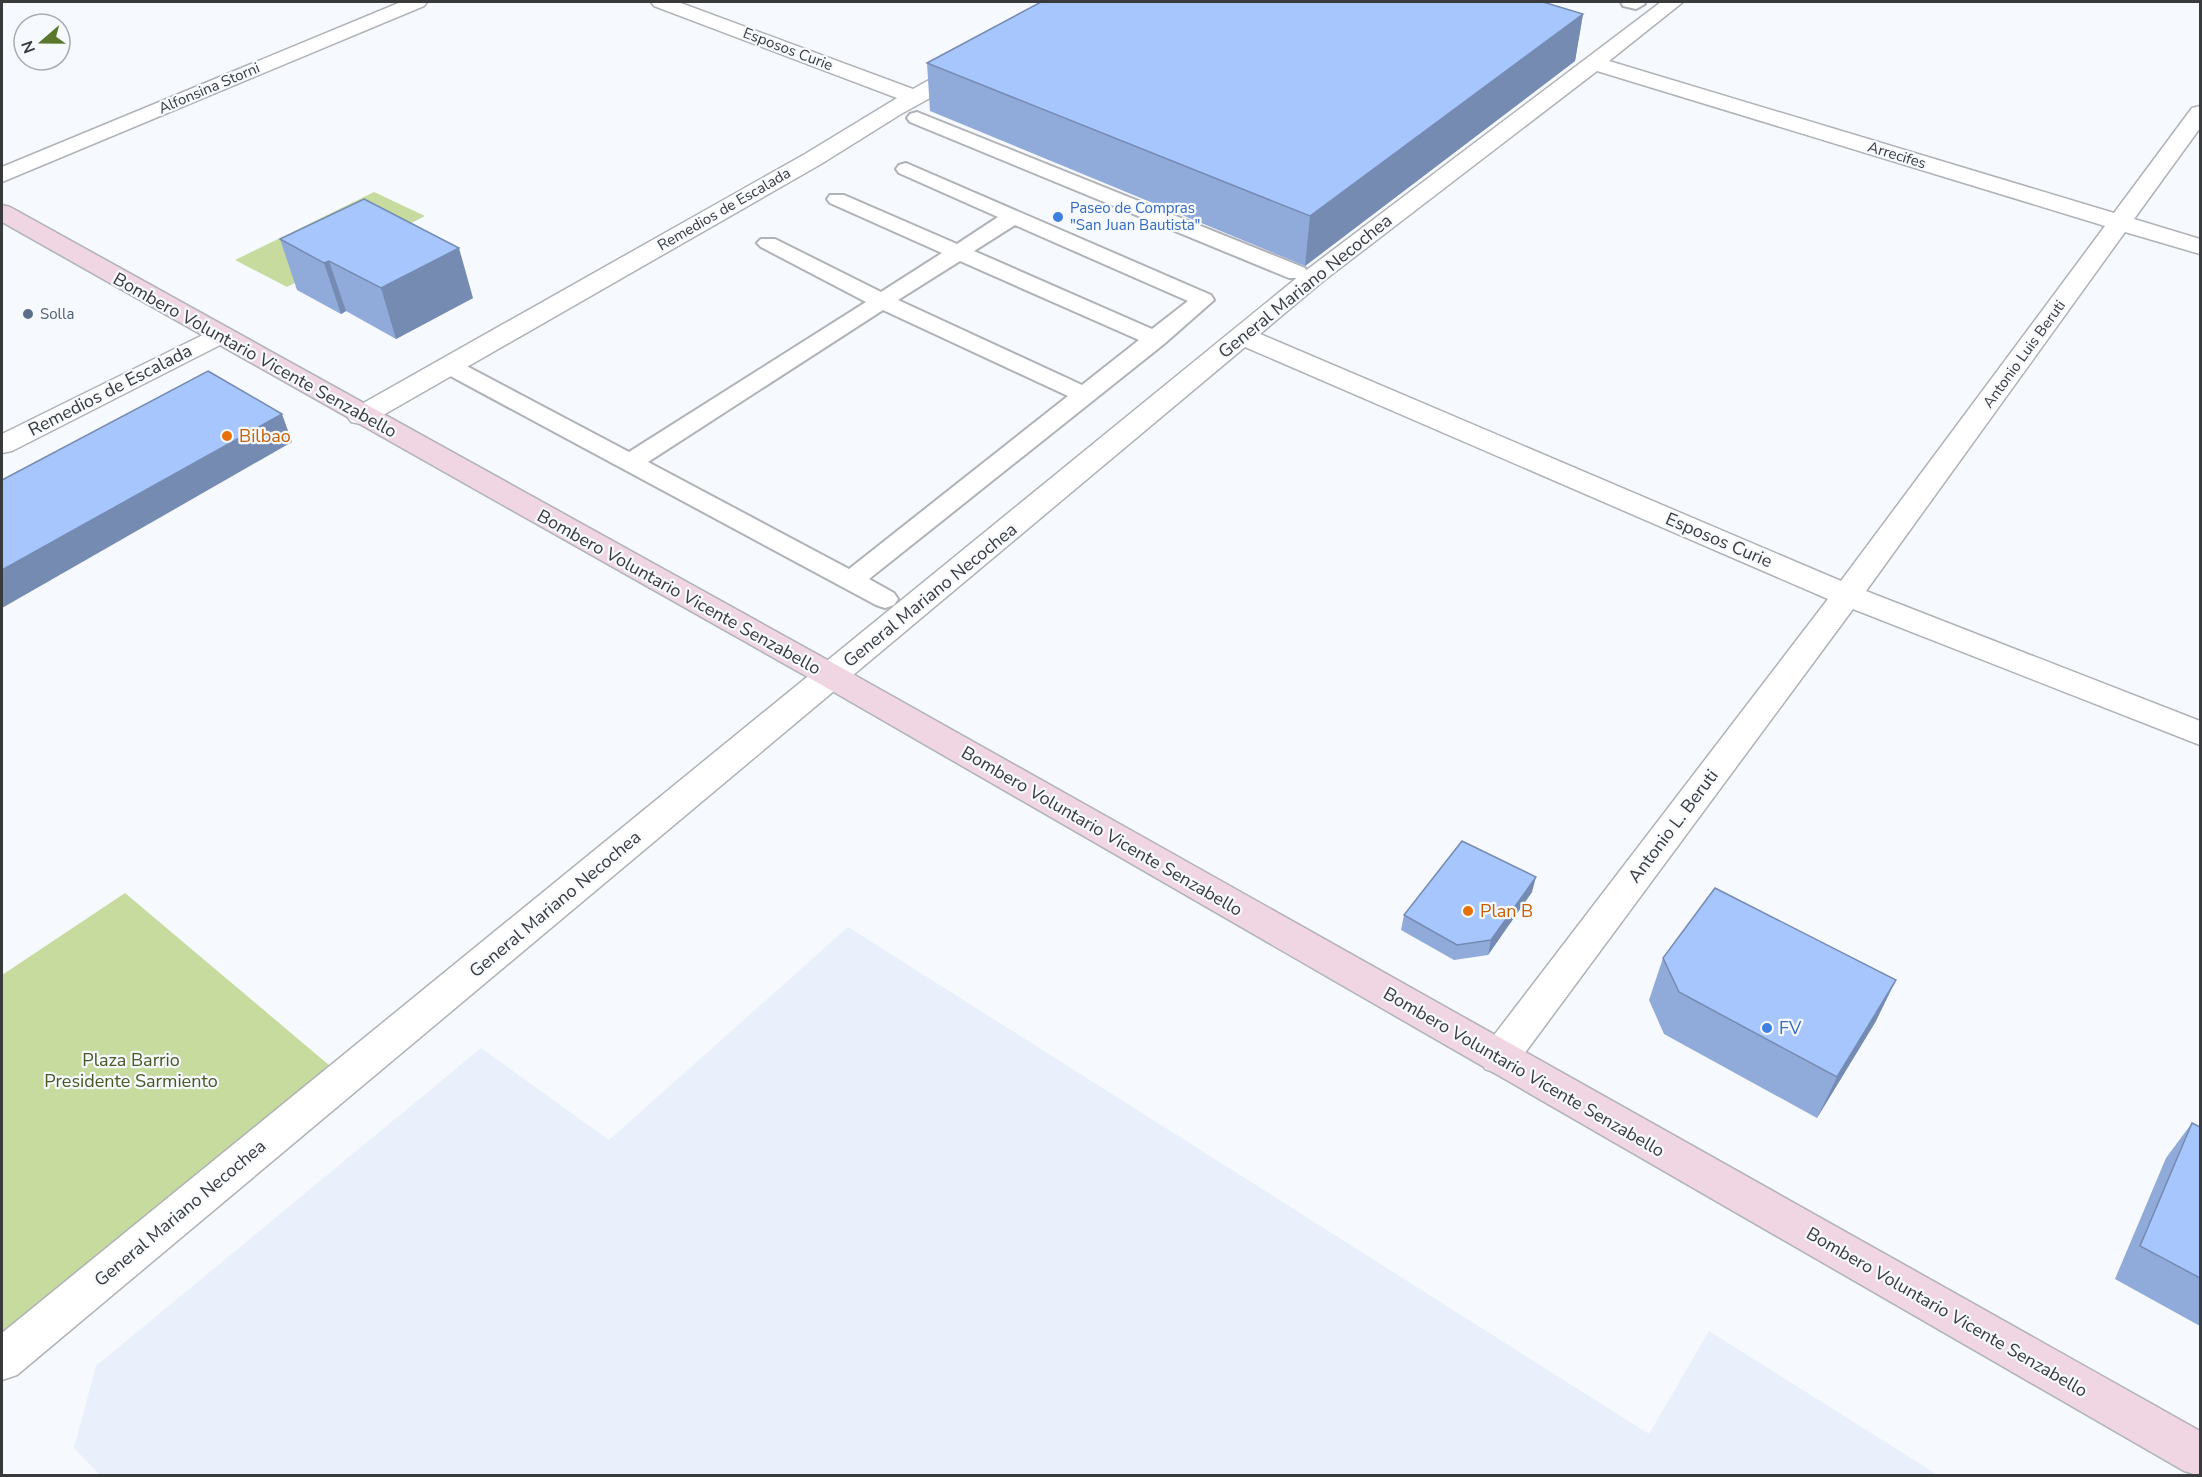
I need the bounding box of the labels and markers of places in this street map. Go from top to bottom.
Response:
place label: Paseo de Compras "San Juan Bautista" [1070,198,1200,235]
marker: Paseo de Compras "San Juan Bautista" [1051,210,1065,224]
place label: Solla [40,304,74,324]
marker: Solla [21,307,35,321]
place label: Bilbao [239,424,291,448]
marker: Bilbao [220,429,234,443]
place label: Plan B [1480,899,1533,923]
marker: Plan B [1461,904,1475,918]
place label: FV [1779,1016,1802,1040]
marker: FV [1760,1021,1774,1035]

